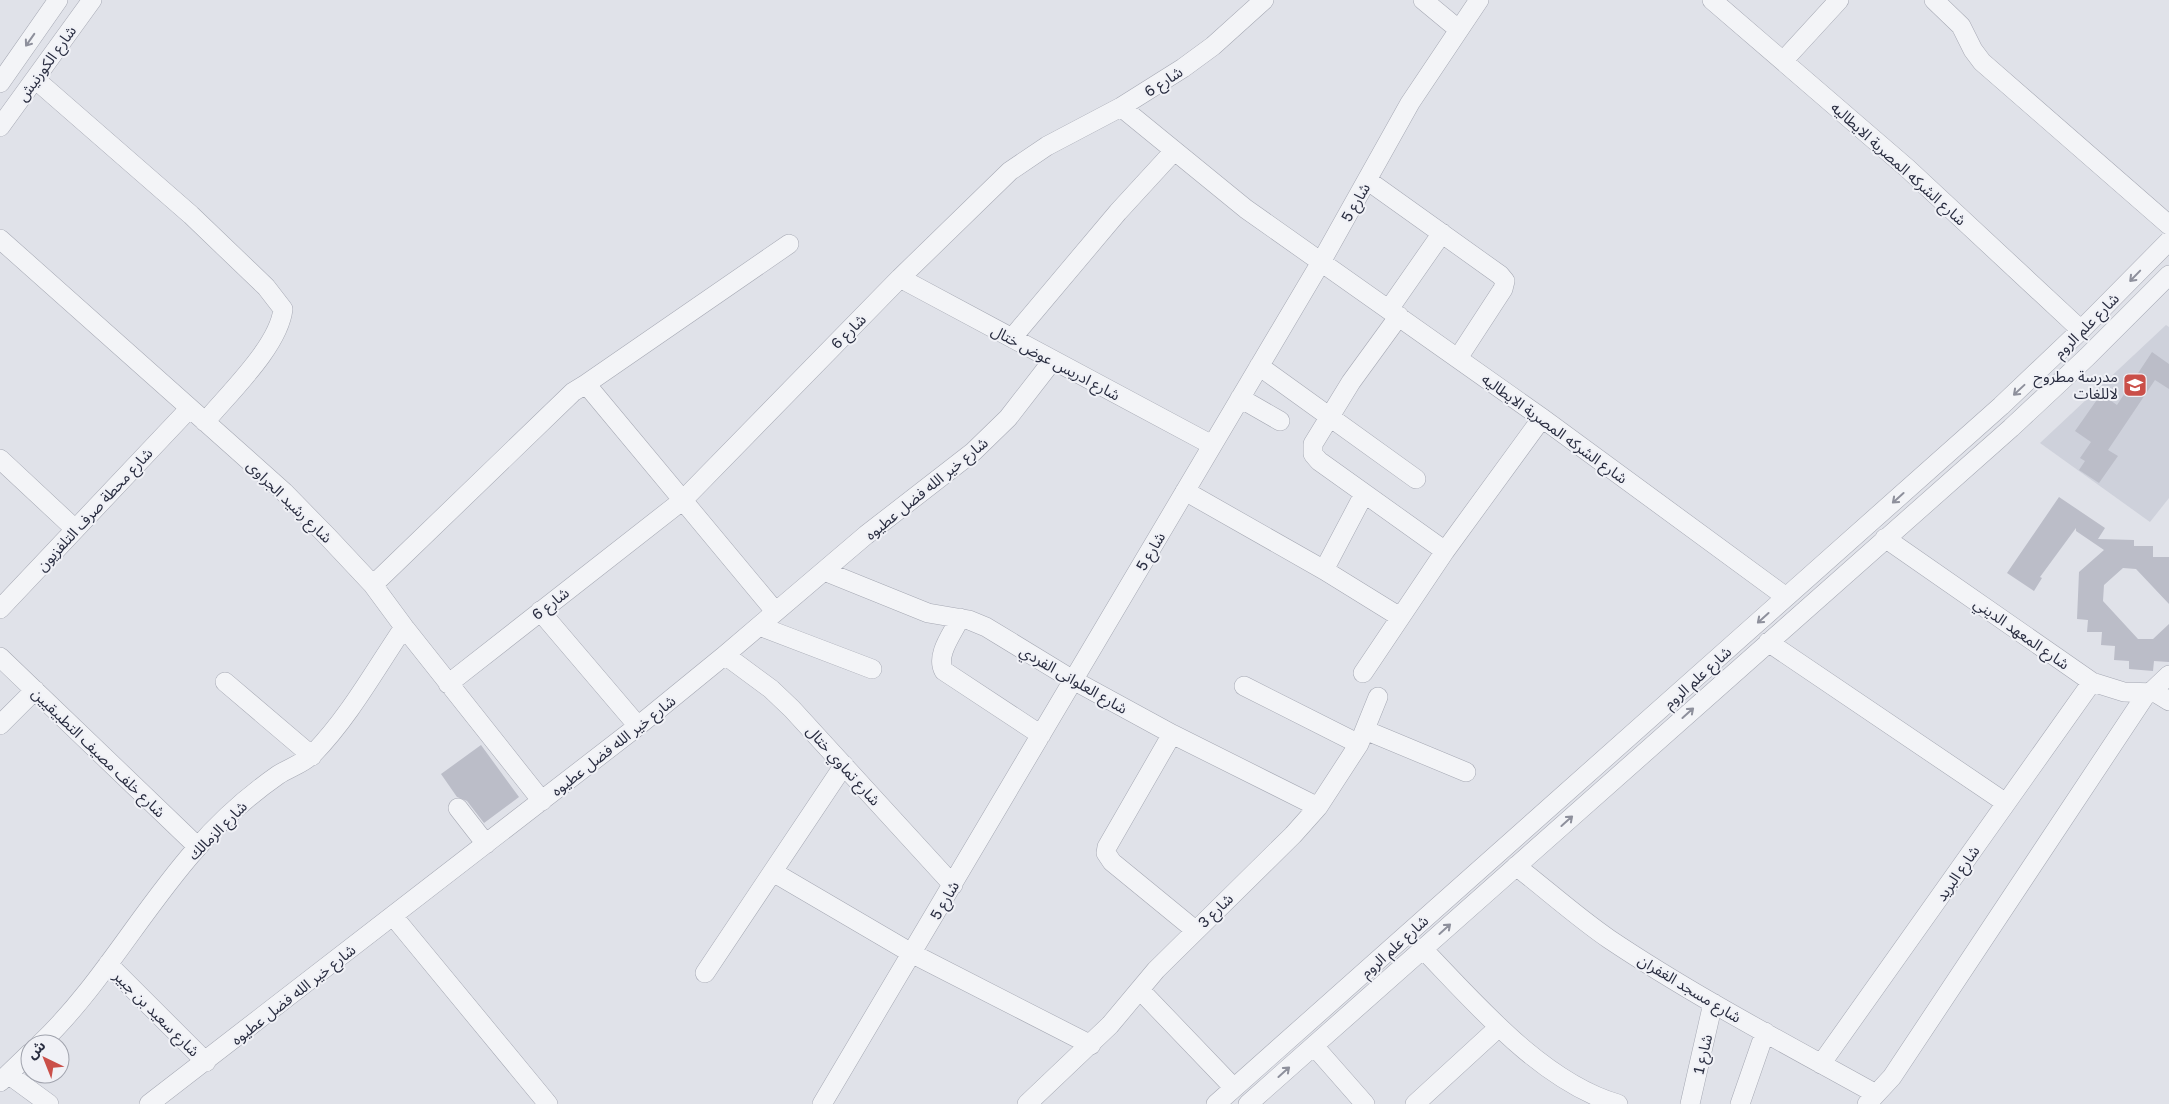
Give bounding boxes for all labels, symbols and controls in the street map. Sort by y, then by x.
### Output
street label: شارع الكورنيش [13,22,83,107]
one-way arrow [25,33,35,47]
street label: شارع 6 [1140,62,1188,103]
street label: شارع الشركه المصرية الايطاليه [1825,98,1970,232]
street label: شارع 5 [1337,179,1377,227]
one-way arrow [2129,270,2141,282]
street label: شارع علم الروم [2050,289,2125,364]
street label: شارع 6 [827,310,872,355]
street label: شارع ادريس عوض ختال [987,320,1124,407]
place label: مدرسة مطروح لاللغات [2034,367,2118,402]
street label: شارع الشركه المصرية الايطاليه [1476,369,1632,490]
school or university icon: مدرسة مطروح لاللغات [2122,372,2148,398]
one-way arrow [2012,384,2025,395]
street label: شارع خير الله فضل عطيوه [861,433,994,546]
street label: شارع محطة صرف التلفزيون [32,443,159,577]
street label: شارع رشيد الجراوى [241,456,336,549]
one-way arrow [1891,492,1904,504]
street label: شارع 5 [1132,528,1172,576]
street label: شارع 6 [528,583,575,626]
street label: شارع المعهد الديني [1969,593,2073,676]
one-way arrow [1757,612,1770,623]
street label: شارع العلوانى الفردي [1015,641,1131,721]
street label: شارع علم الروم [1660,642,1737,715]
street label: شارع خلف مصيف التطبيقيين [26,684,170,824]
street label: شارع خير الله فضل عطيوه [547,691,681,802]
one-way arrow [1682,707,1695,719]
street label: شارع تماوي ختال [800,721,885,812]
street label: شارع الزمالك [184,797,253,866]
one-way arrow [1560,815,1573,827]
street label: شارع البريد [1931,842,1986,906]
street label: شارع 5 [926,877,966,925]
street label: شارع 3 [1194,889,1239,934]
street label: شارع علم الروم [1357,911,1434,984]
one-way arrow [1439,923,1452,935]
street label: شارع خير الله فضل عطيوه [227,940,361,1051]
street label: شارع مسجد الغفران [1633,950,1745,1029]
street label: شارع سعيد بن جبير [107,966,204,1063]
street label: شارع 1 [1689,1032,1719,1077]
north arrow [20,1034,70,1084]
text: ش [23,1036,49,1062]
one-way arrow [1278,1066,1291,1077]

